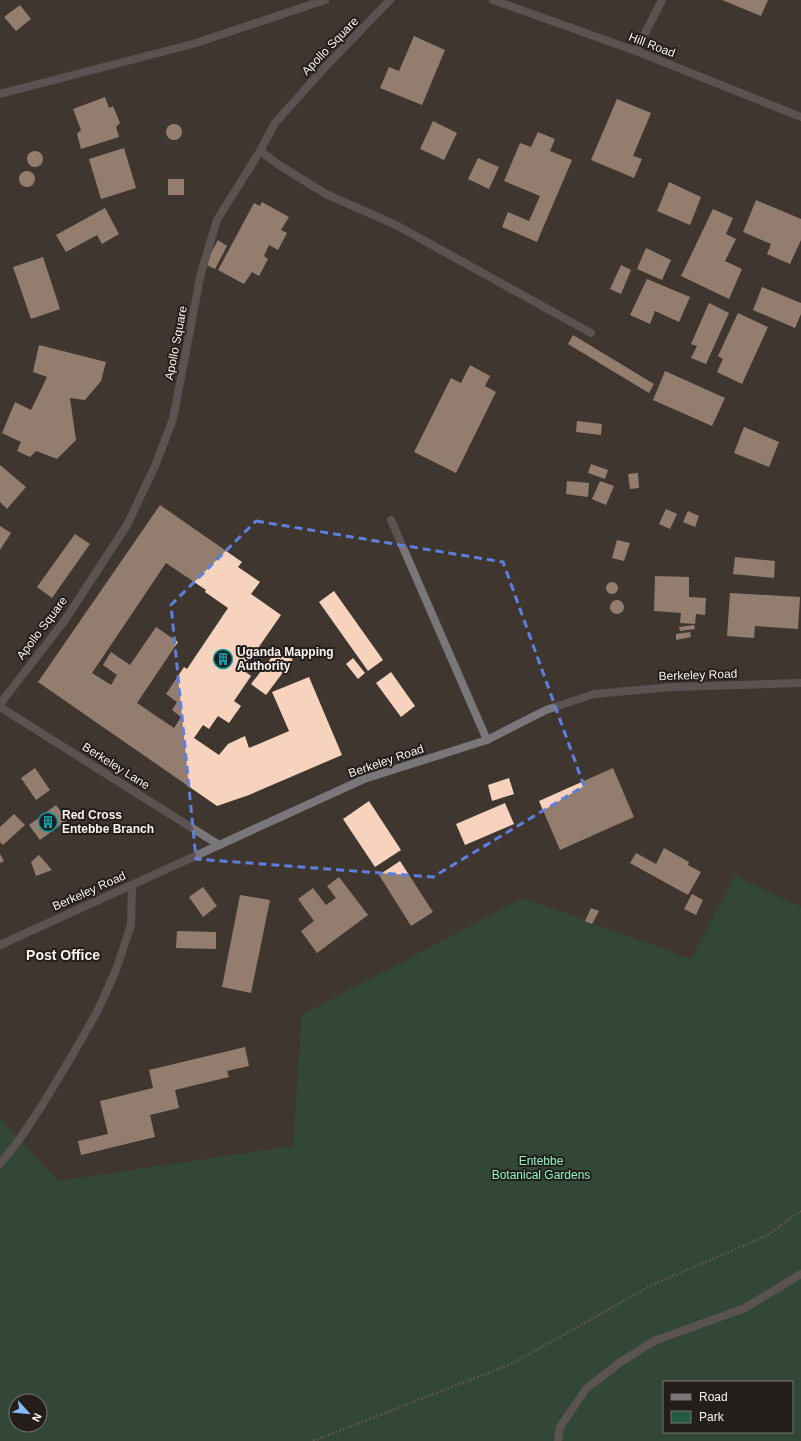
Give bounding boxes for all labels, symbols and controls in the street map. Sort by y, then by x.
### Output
street label: Apollo Square [299,14,361,78]
street label: Hill Road [627,30,677,60]
street label: Apollo Square [162,304,190,381]
street label: Apollo Square [14,593,70,662]
place label: Uganda Mapping Authority [237,645,334,673]
building icon: Uganda Mapping Authority [212,648,234,670]
street label: Berkeley Road [658,667,738,683]
street label: Berkeley Lane [80,740,153,792]
street label: Berkeley Road [347,742,425,780]
place label: Red Cross Entebbe Branch [62,808,154,836]
building icon: Red Cross Entebbe Branch [37,811,59,833]
street label: Berkeley Road [50,869,128,913]
district label: Post Office [26,947,100,963]
park label: Entebbe Botanical Gardens [492,1154,590,1182]
legend [663,1381,793,1433]
text: Road [699,1390,728,1404]
north arrow [8,1393,48,1433]
text: Park [699,1410,725,1424]
text: N [30,1411,44,1424]

